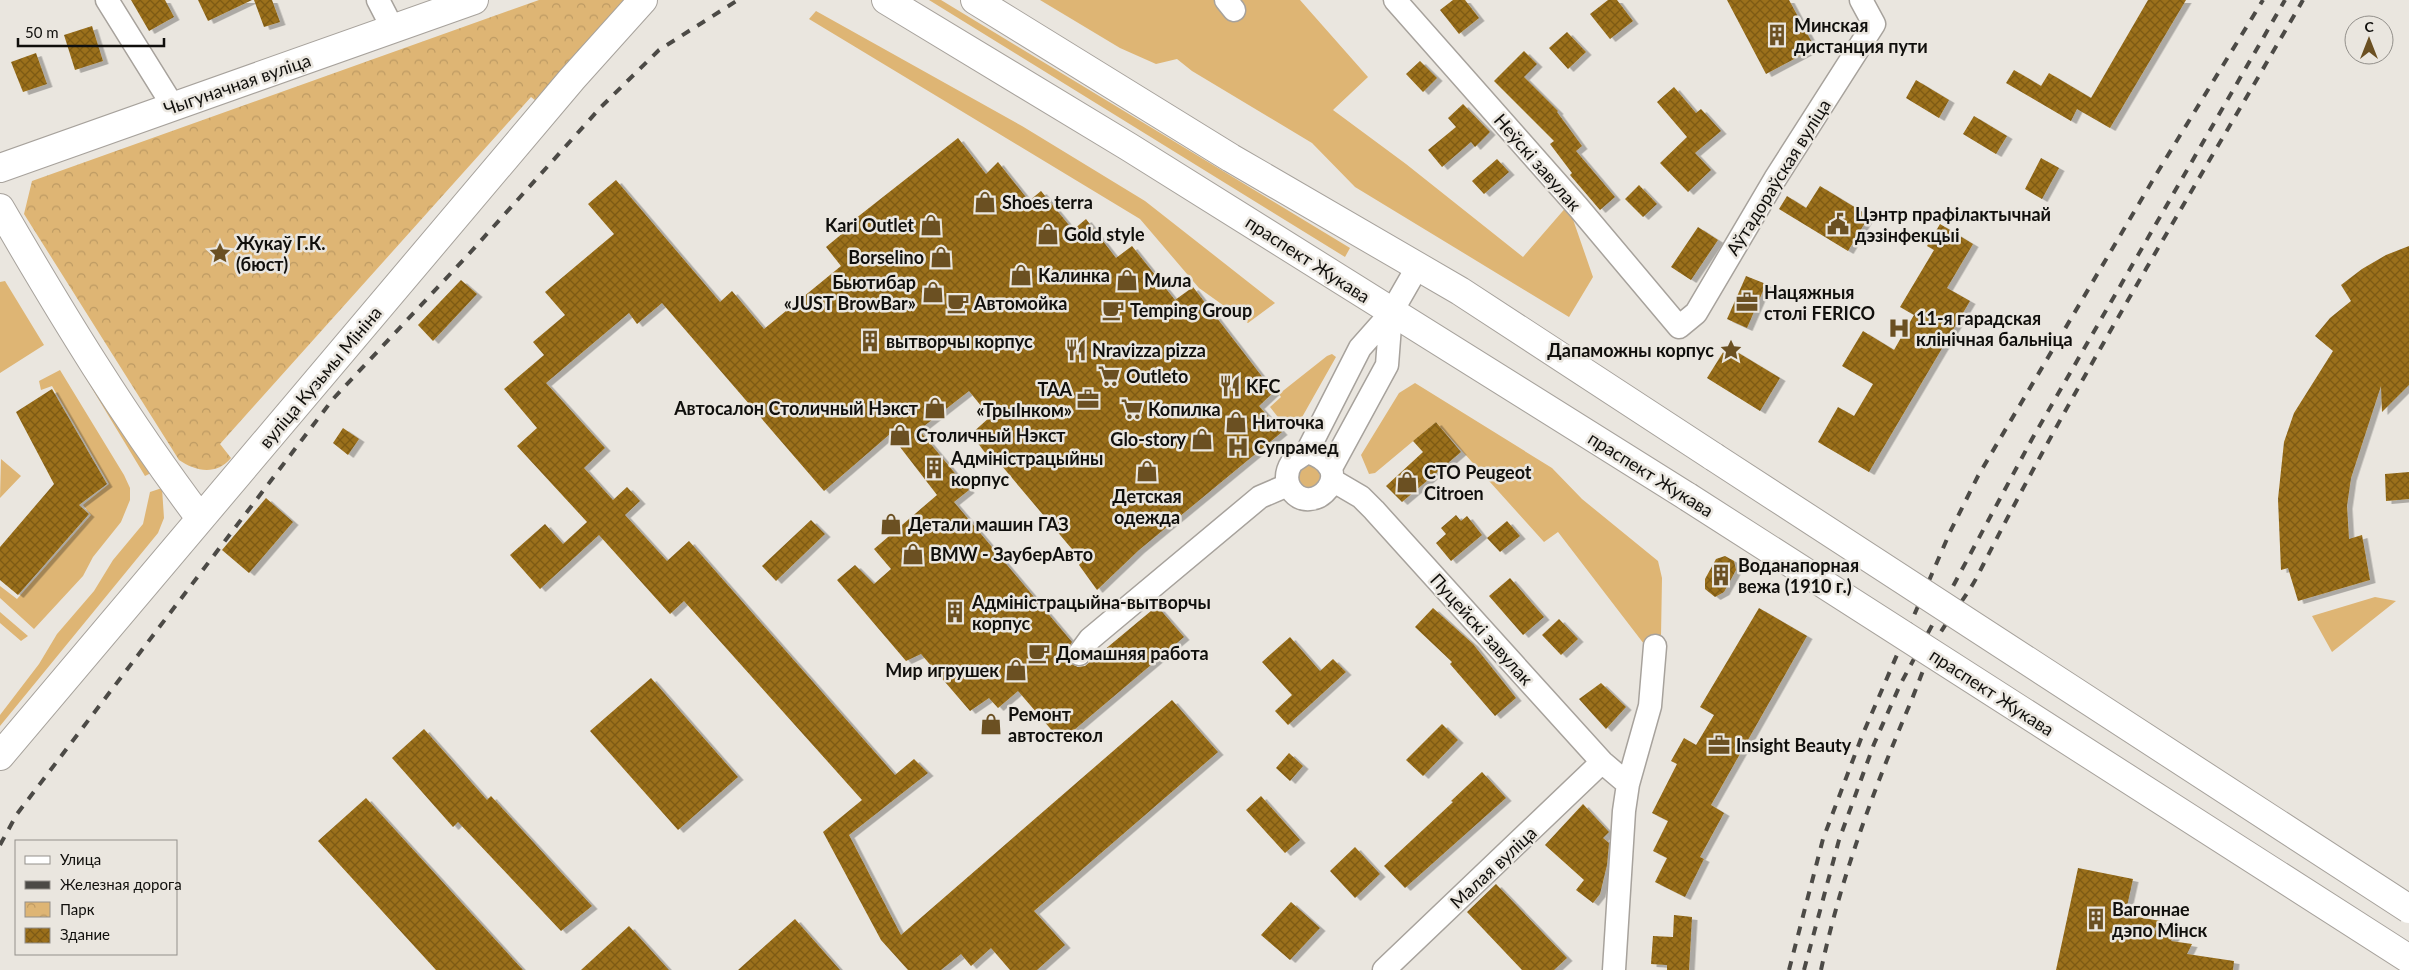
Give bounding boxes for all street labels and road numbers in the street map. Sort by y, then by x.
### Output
street label: Чыгуначная вуліца [161,48,313,120]
street label: Аўтадораўская вуліца [1721,95,1835,259]
street label: Неўскі завулак [1490,109,1587,216]
street label: праспект Жукава [1242,211,1374,307]
street label: вуліца Кузьмы Мініна [254,302,386,452]
street label: праспект Жукава [1584,427,1718,521]
street label: Пуцейскі завулак [1426,569,1538,690]
street label: праспект Жукава [1926,644,2058,740]
street label: Малая вуліца [1445,821,1541,913]

